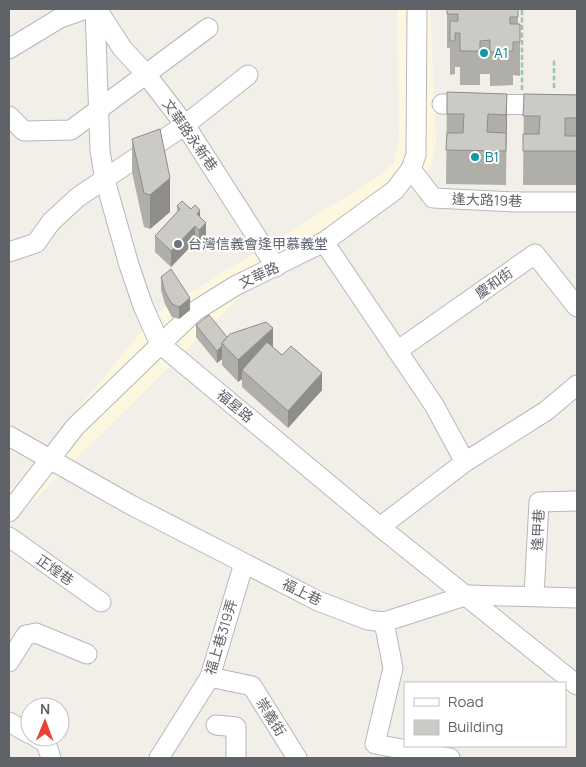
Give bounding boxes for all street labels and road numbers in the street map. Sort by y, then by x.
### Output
street label: 文華路永新巷 [159,95,222,175]
street label: 逢大路19巷 [452,189,522,210]
street label: 文華路 [236,257,282,292]
street label: 慶和街 [471,263,516,302]
street label: 福星路 [213,385,258,426]
street label: 逢甲巷 [527,509,548,551]
street label: 正煌巷 [33,550,78,589]
street label: 福上巷 [279,574,325,609]
street label: 福上巷319弄 [200,597,241,677]
street label: 崇義街 [252,694,291,740]

